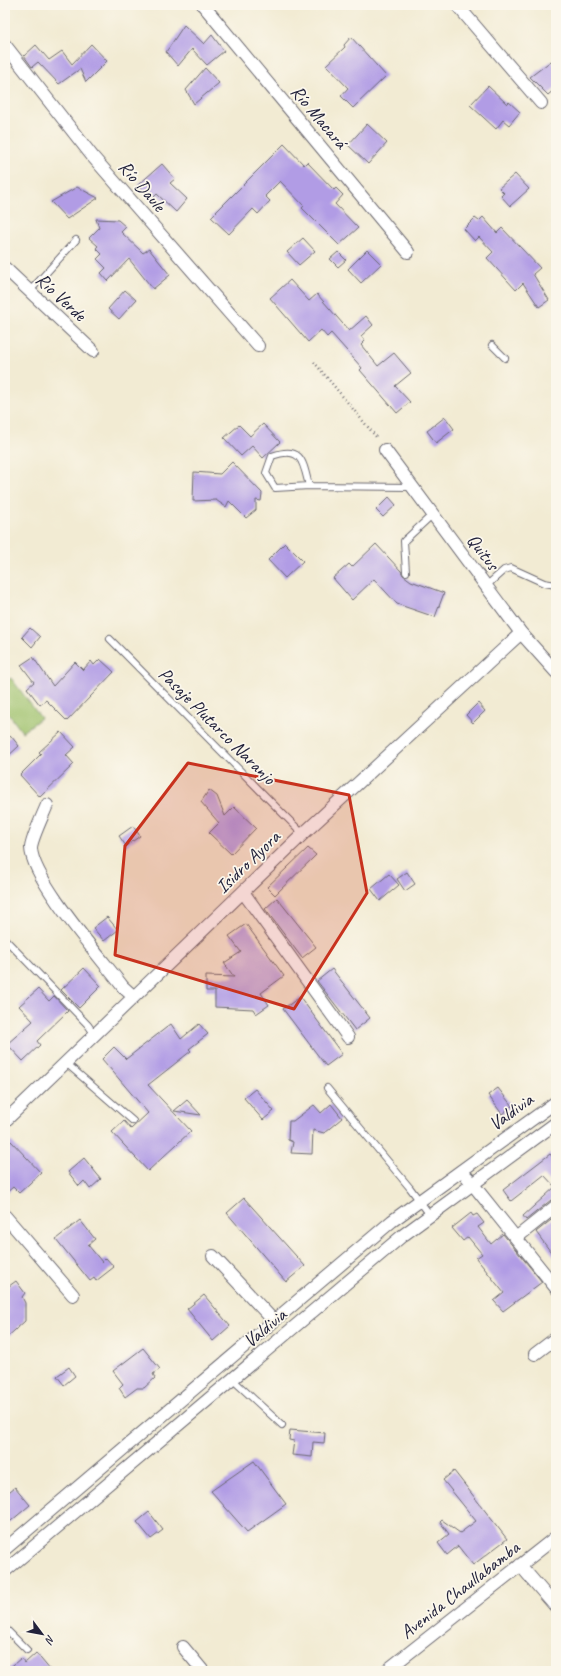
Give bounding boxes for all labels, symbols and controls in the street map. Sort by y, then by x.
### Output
street label: Río Macará [285,80,354,155]
street label: Río Daule [113,155,172,218]
street label: Río Verde [31,268,93,328]
street label: Quitus [461,529,506,576]
street label: Pasaje Plutarco Naranjo [153,662,282,791]
street label: Isidro Ayora [211,824,287,899]
street label: Valdivia [484,1087,539,1136]
street label: Valdivia [239,1302,293,1353]
street label: Avenida Chaullabamba [395,1535,526,1644]
north arrow [22,1614,62,1654]
text: N [42,1633,58,1648]

